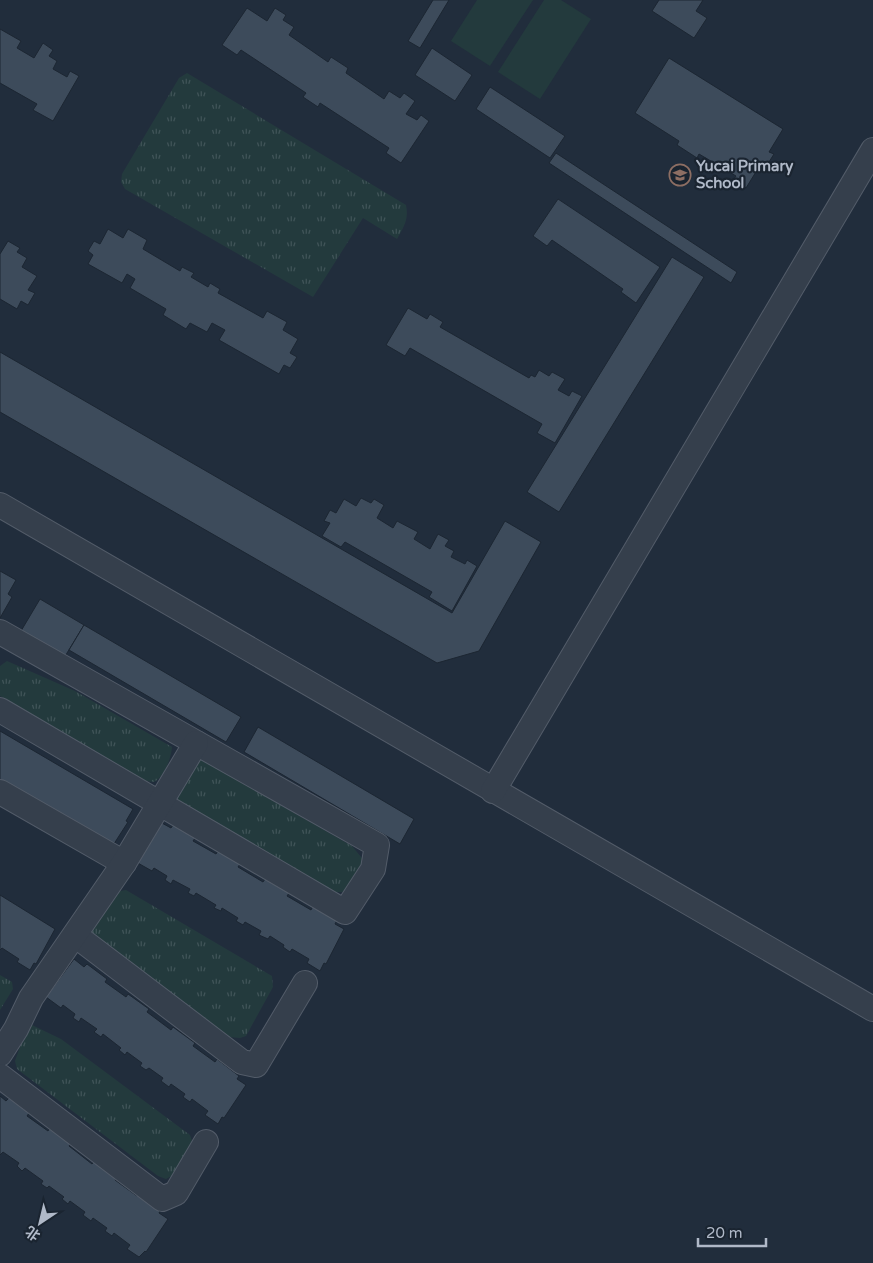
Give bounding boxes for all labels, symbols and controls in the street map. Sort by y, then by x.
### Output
place label: Yucai Primary School [696,157,793,192]
school or university icon: Yucai Primary School [668,163,692,187]
north arrow [15,1198,65,1248]
scale bar [698,1216,766,1248]
text: 北 [22,1222,43,1244]
text: 20 m [706,1224,743,1242]

